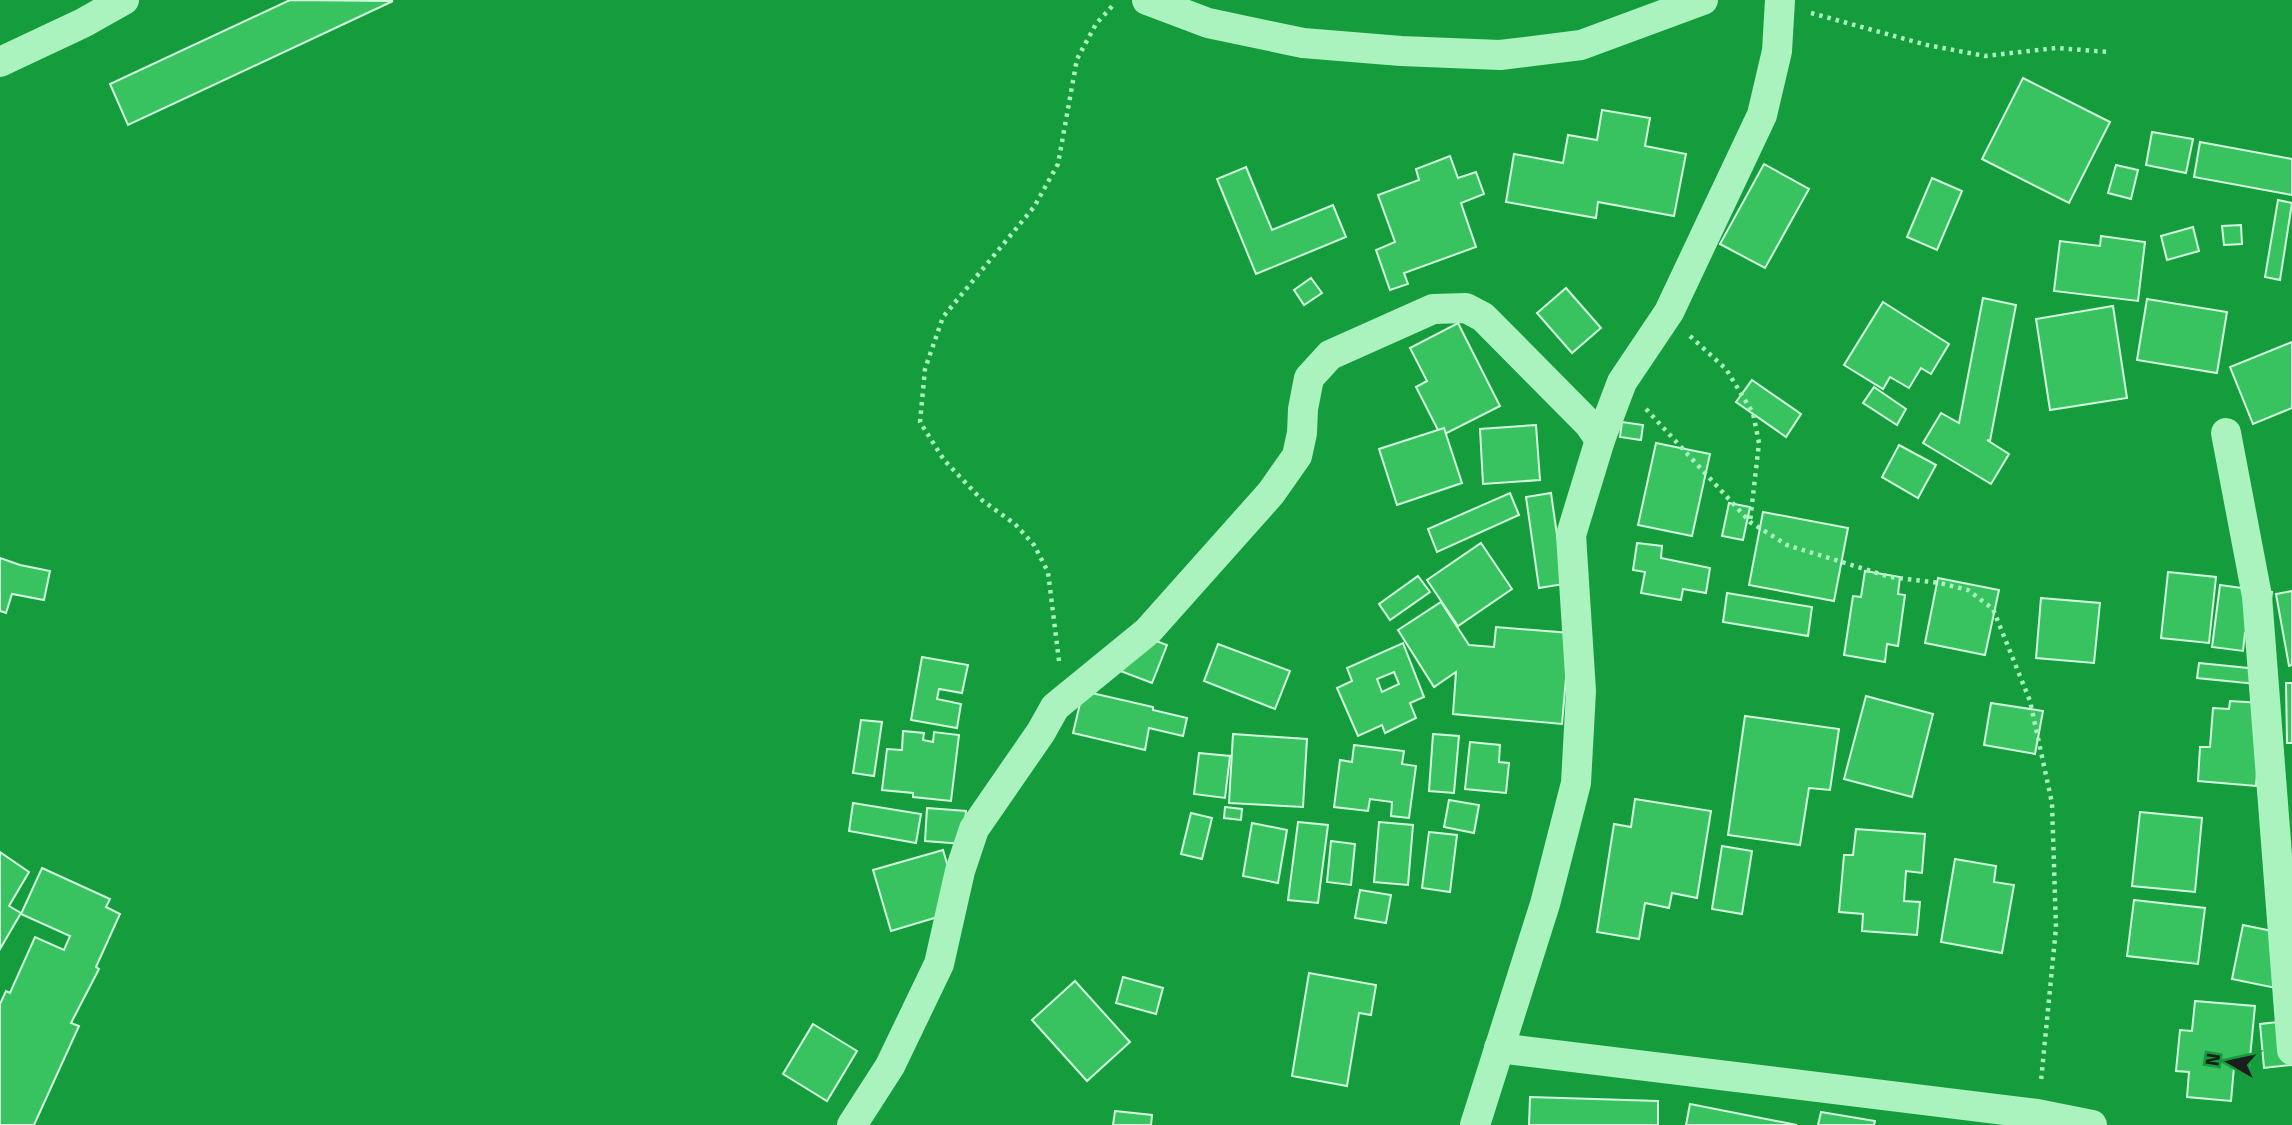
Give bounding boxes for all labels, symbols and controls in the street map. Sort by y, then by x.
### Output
north arrow [2194,1027,2264,1097]
text: N [2200,1051,2225,1067]

